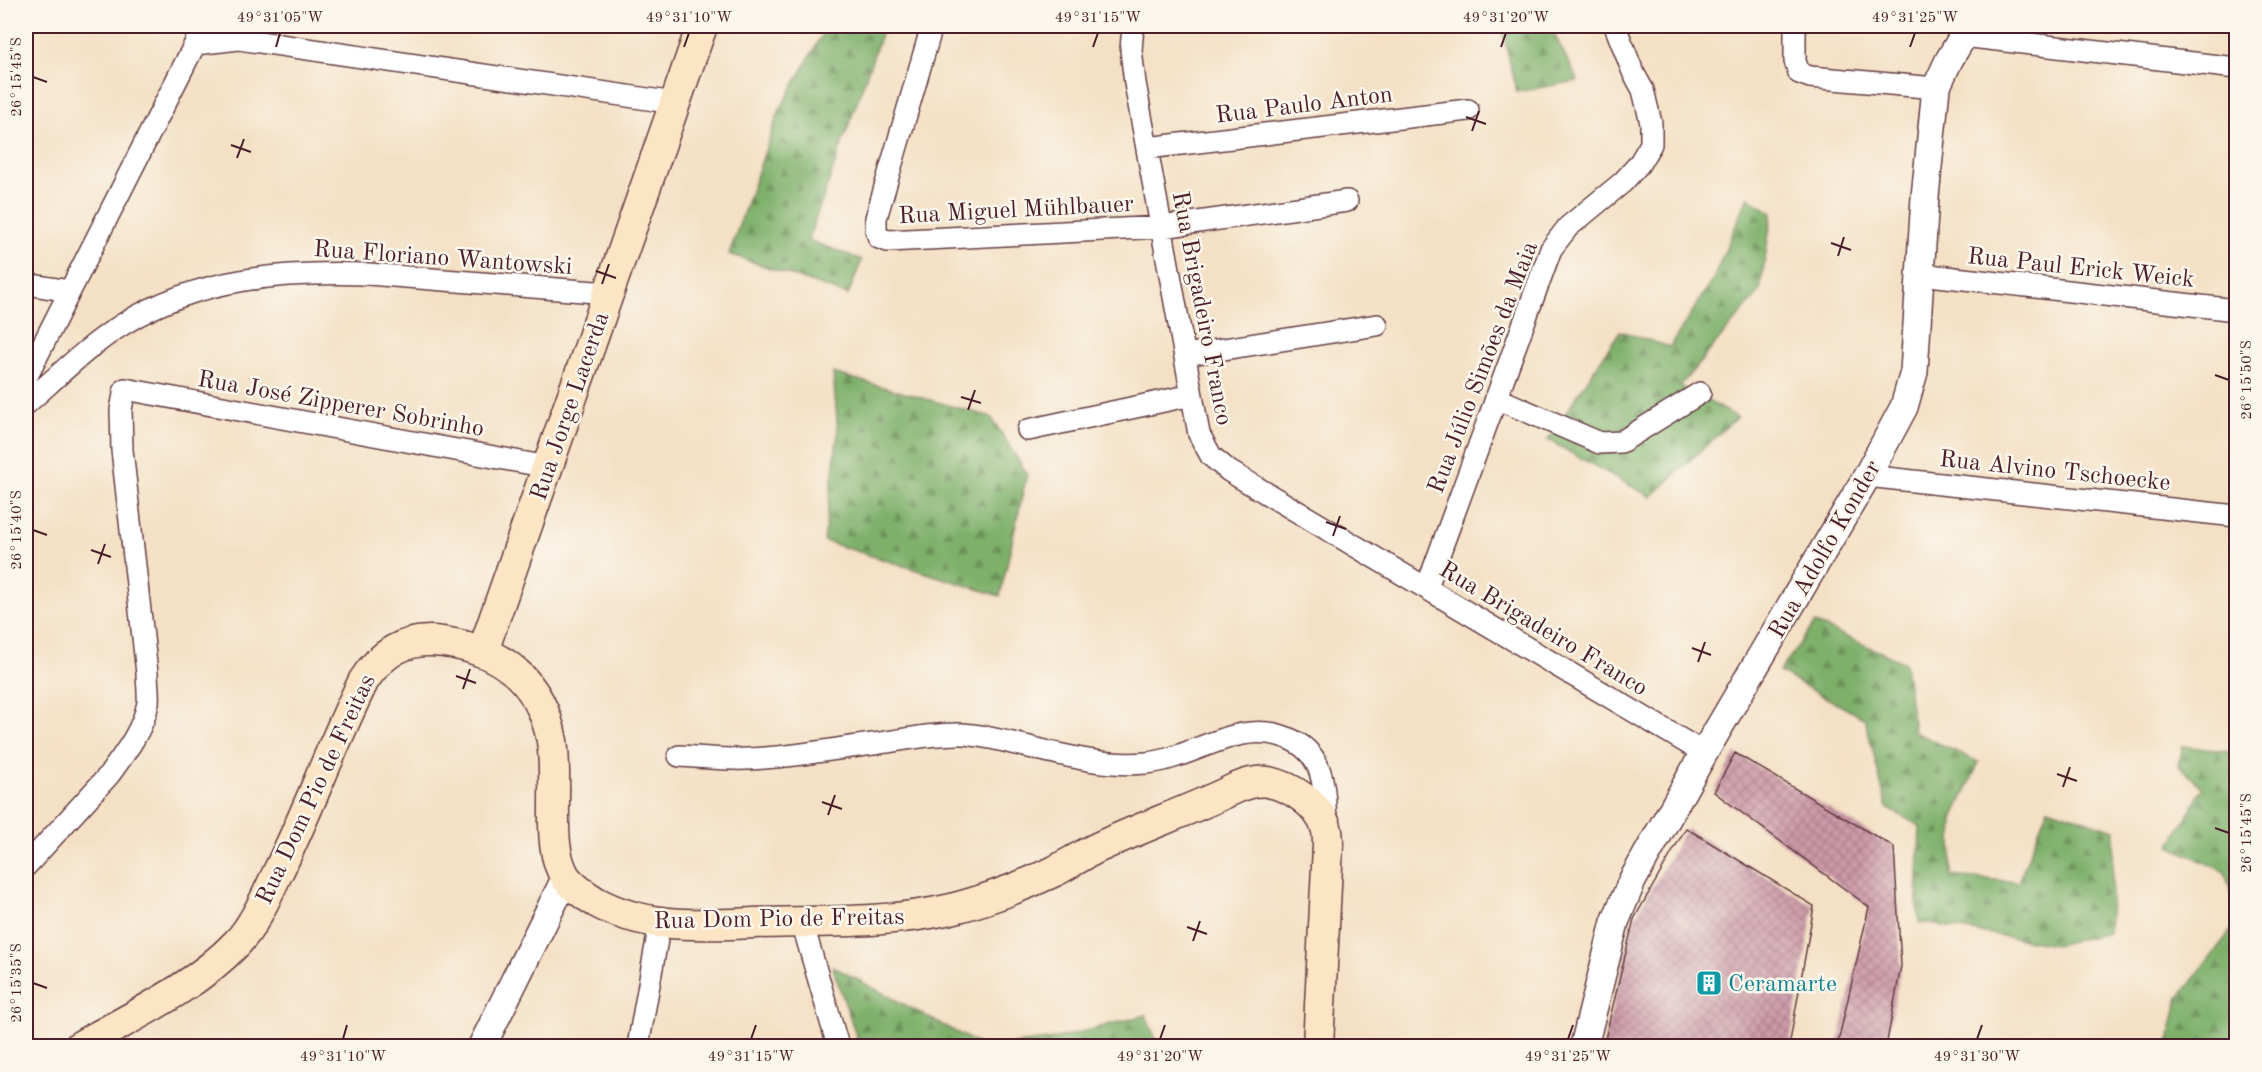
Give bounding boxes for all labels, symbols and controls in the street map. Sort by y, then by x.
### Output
text: 49°31'05"W [237,11,323,26]
text: 49°31'10"W [646,11,732,26]
text: 49°31'15"W [1055,11,1141,26]
text: 49°31'20"W [1463,11,1549,26]
text: 49°31'25"W [1872,11,1958,26]
text: 26°15'45"S [10,37,25,117]
street label: Rua Paulo Anton [1214,83,1394,129]
street label: Rua Brigadeiro Franco [1167,189,1236,428]
street label: Rua Miguel Mühlbauer [898,193,1134,229]
street label: Rua Floriano Wantowski [313,238,573,280]
street label: Rua Júlio Simões da Maia [1425,238,1543,497]
street label: Rua Paul Erick Weick [1966,245,2195,293]
street label: Rua Jorge Lacerda [527,309,614,504]
text: 26°15'50"S [2240,340,2255,420]
street label: Rua José Zipperer Sobrinho [196,368,486,442]
street label: Rua Alvino Tschoecke [1938,448,2172,496]
street label: Rua Adolfo Konder [1765,457,1886,643]
text: 26°15'40"S [10,490,25,570]
street label: Rua Brigadeiro Franco [1435,558,1651,701]
street label: Rua Dom Pio de Freitas [253,671,381,909]
text: 26°15'45"S [2240,793,2255,873]
street label: Rua Dom Pio de Freitas [653,906,905,934]
text: 26°15'35"S [10,943,25,1023]
building icon: Ceramarte [1694,968,1724,998]
place label: Ceramarte [1728,973,1837,997]
text: 49°31'10"W [300,1050,386,1065]
text: 49°31'15"W [708,1050,794,1065]
text: 49°31'20"W [1117,1050,1203,1065]
text: 49°31'25"W [1525,1050,1611,1065]
text: 49°31'30"W [1934,1050,2020,1065]

